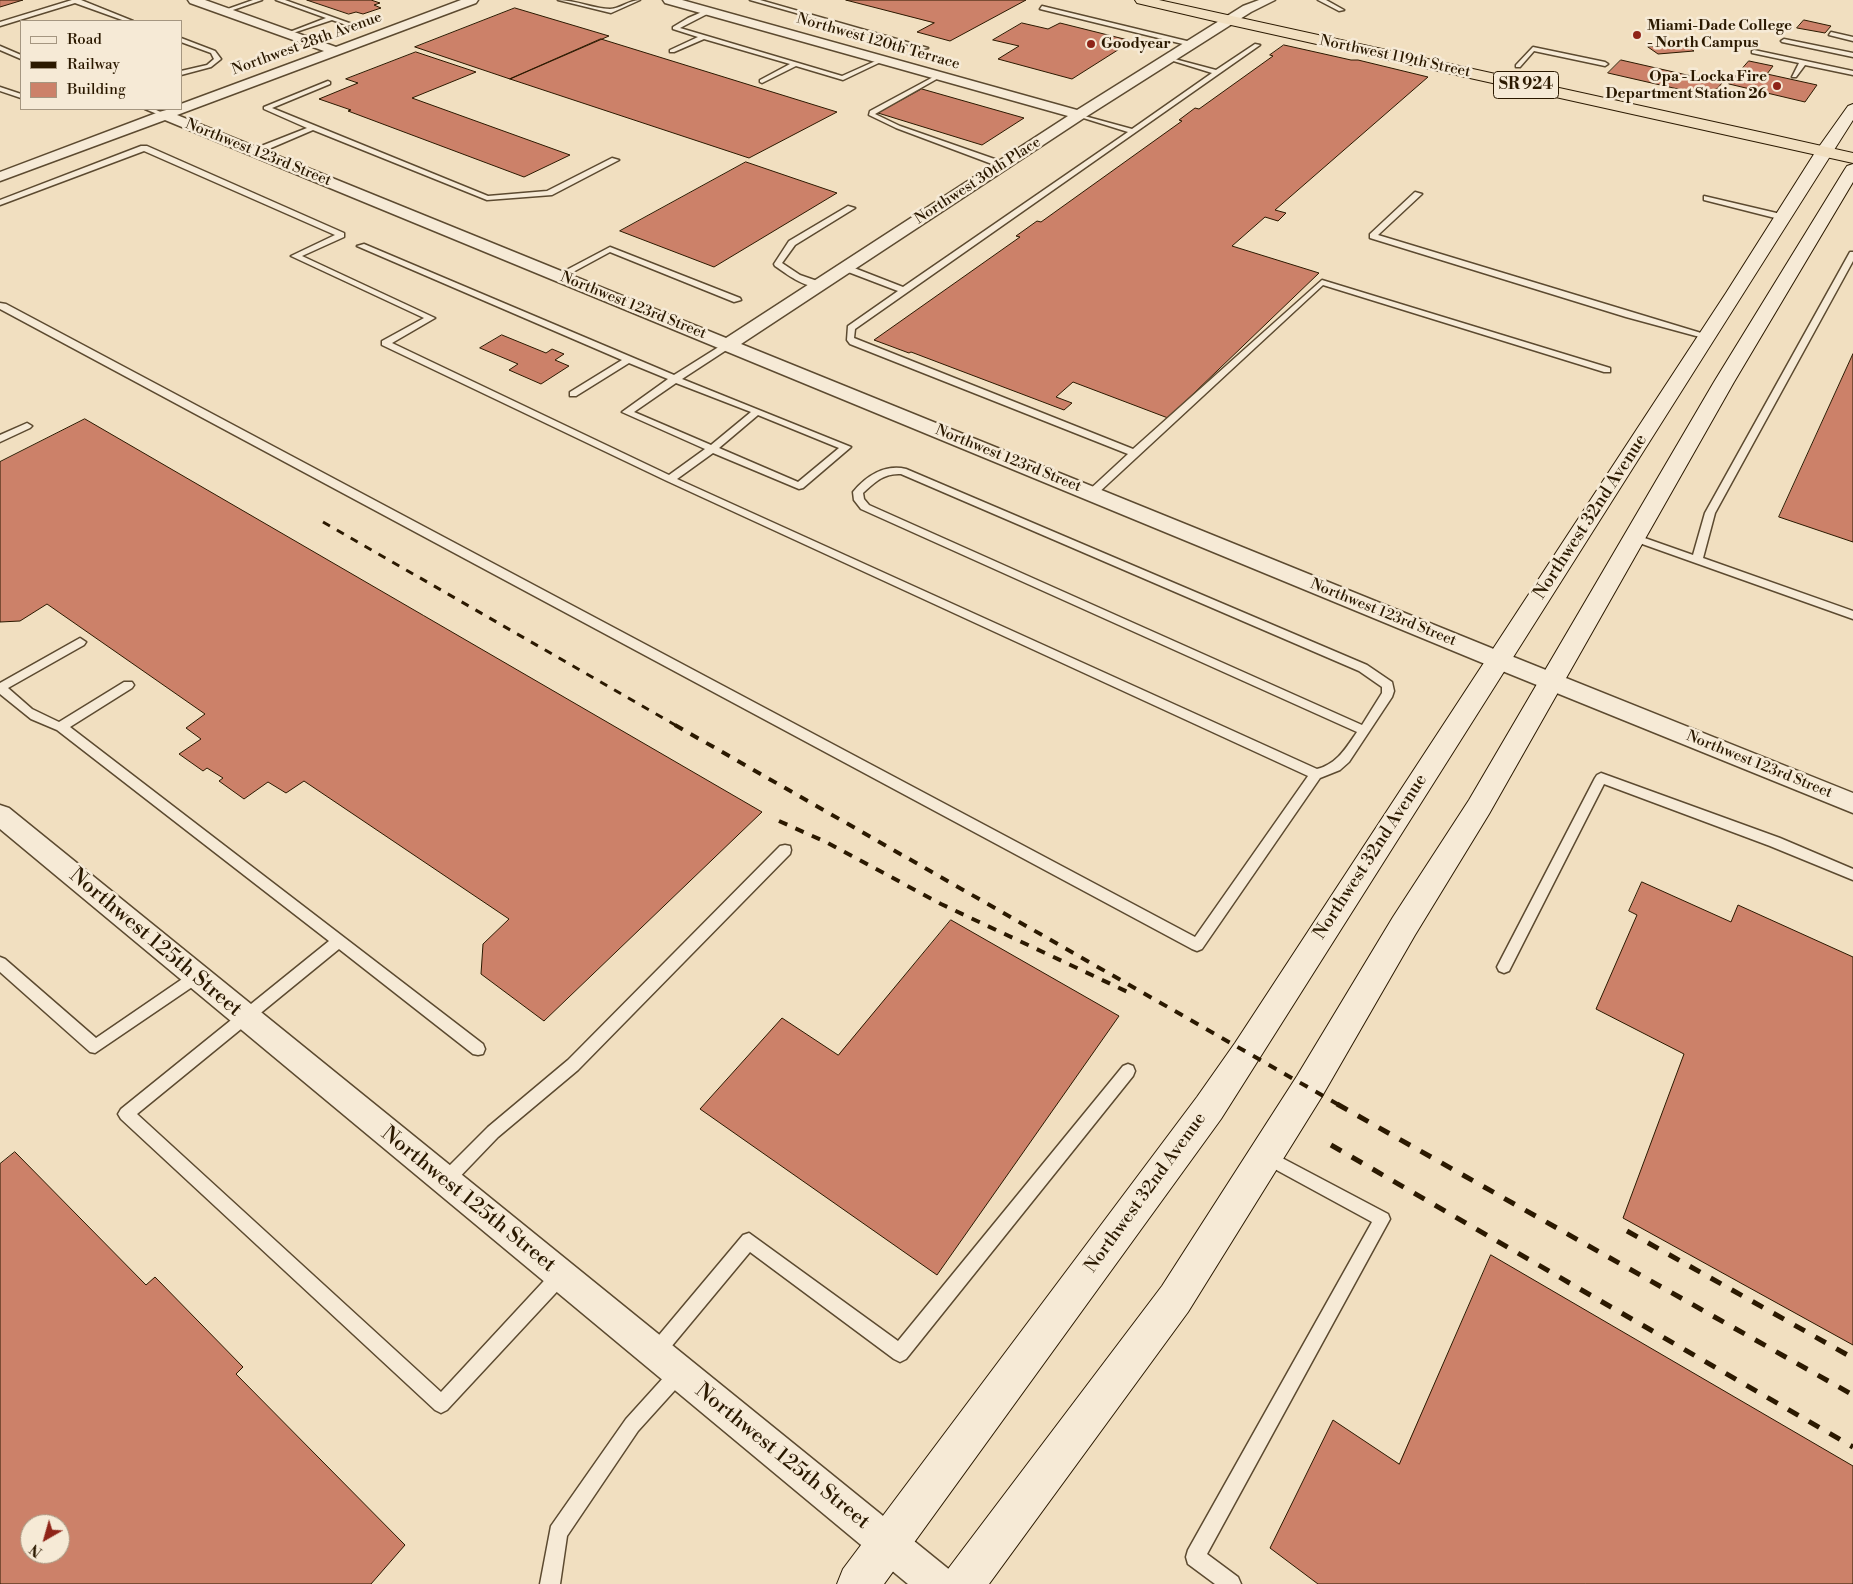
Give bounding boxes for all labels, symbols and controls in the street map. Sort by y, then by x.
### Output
street label: Northwest 28th Avenue [230,8,384,80]
street label: Northwest 120th Terrace [794,10,962,74]
place label: Miami-Dade College - North Campus [1647,17,1792,52]
legend [20,20,182,110]
marker: Miami-Dade College - North Campus [1631,29,1643,41]
text: Road [67,30,102,49]
street label: Northwest 119th Street [1318,32,1472,82]
place label: Goodyear [1101,35,1171,53]
marker: Goodyear [1085,38,1097,50]
text: Railway [67,55,120,74]
place label: Opa - Locka Fire Department Station 26 [1606,68,1767,103]
road number: SR 924 [1494,72,1558,98]
text: Building [67,80,126,99]
marker: Opa - Locka Fire Department Station 26 [1771,80,1783,92]
street label: Northwest 123rd Street [182,115,334,191]
street label: Northwest 30th Place [912,133,1044,229]
street label: Northwest 123rd Street [557,268,709,344]
street label: Northwest 123rd Street [932,421,1084,497]
street label: Northwest 32nd Avenue [1530,430,1652,604]
street label: Northwest 123rd Street [1307,575,1459,651]
street label: Northwest 123rd Street [1683,727,1835,803]
street label: Northwest 32nd Avenue [1310,770,1432,944]
street label: Northwest 125th Street [64,863,246,1023]
street label: Northwest 32nd Avenue [1081,1109,1211,1277]
street label: Northwest 125th Street [376,1122,560,1278]
street label: Northwest 125th Street [690,1379,874,1535]
north arrow [20,1514,70,1564]
text: N [26,1540,46,1561]

